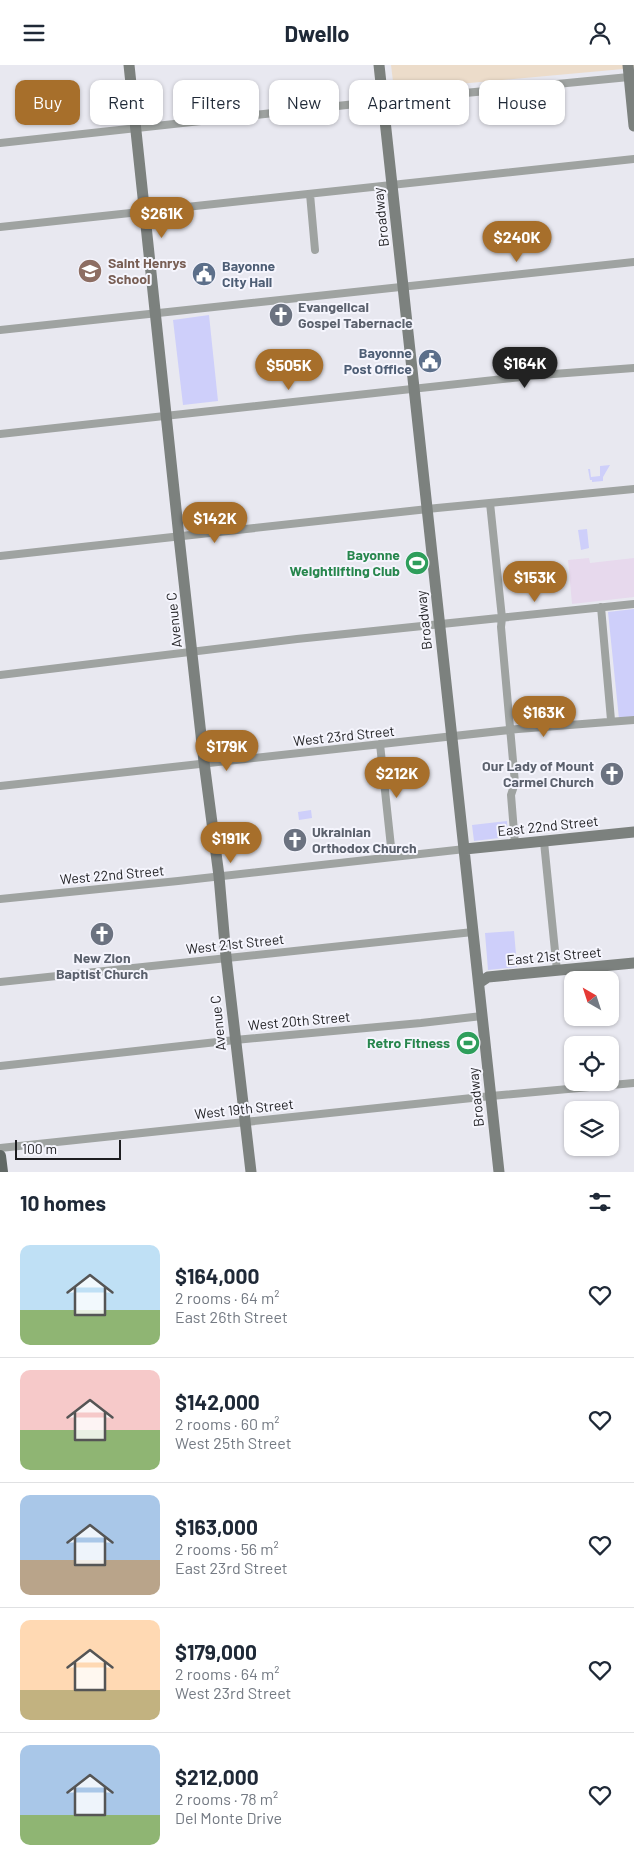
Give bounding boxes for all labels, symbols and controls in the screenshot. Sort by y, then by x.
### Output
icon: menu [20,19,48,47]
icon: person [586,19,614,47]
text: Dwello [284,20,350,46]
chip: Buy [15,80,80,125]
chip: Rent [90,80,163,125]
chip: Filters [173,80,259,125]
chip: New [269,80,339,125]
chip: Apartment [349,80,469,125]
chip: House [479,80,565,125]
street label: Broadway [369,186,392,248]
pin: $261K [127,197,197,239]
text: $261K [141,203,183,222]
pin: $240K [482,221,552,263]
text: $240K [494,227,540,246]
place label: Saint Henrys School [108,254,186,287]
place label: Bayonne City Hall [222,257,275,290]
school or university icon: Saint Henrys School [77,258,103,284]
public building icon: Bayonne City Hall [191,261,217,287]
place label: Evangelical Gospel Tabernacle [298,298,413,331]
church icon: Evangelical Gospel Tabernacle [268,302,294,328]
place label: Bayonne Post Office [344,344,412,377]
pin: $164K [490,347,560,389]
public building icon: Bayonne Post Office [417,348,443,374]
pin: $505K [254,349,324,391]
text: $164K [503,353,547,372]
text: $505K [266,355,312,374]
pin: $142K [180,501,250,544]
text: $142K [193,508,237,527]
place label: Bayonne Weightlifting Club [290,546,400,579]
sports icon: Bayonne Weightlifting Club [404,550,430,576]
pin: $153K [500,561,570,603]
text: $153K [514,567,556,586]
street label: Broadway [412,589,435,651]
street label: Avenue C [162,591,185,649]
pin: $163K [509,695,579,738]
text: $163K [523,702,565,721]
street label: West 23rd Street [292,722,396,749]
pin: $179K [192,729,262,772]
text: $179K [206,736,248,755]
pin: $212K [362,757,432,799]
place label: Our Lady of Mount Carmel Church [482,757,594,790]
church icon: Our Lady of Mount Carmel Church [599,761,625,787]
text: $212K [376,763,418,782]
street label: East 22nd Street [497,812,599,839]
pin: $191K [196,821,266,864]
place label: Ukrainian Orthodox Church [312,823,417,856]
church icon: Ukrainian Orthodox Church [282,827,308,853]
text: $191K [212,828,250,847]
street label: West 22nd Street [59,861,165,888]
church icon: New Zion Baptist Church [89,921,115,947]
street label: West 21st Street [185,930,285,957]
street label: East 21st Street [506,943,602,968]
place label: New Zion Baptist Church [56,949,148,982]
north arrow [564,971,619,1026]
map controls [564,971,619,1156]
street label: Avenue C [206,994,229,1052]
street label: West 20th Street [247,1008,351,1033]
sports icon: Retro Fitness [455,1030,481,1056]
place label: Retro Fitness [367,1034,450,1051]
button: locate [564,1036,619,1091]
street label: Broadway [464,1066,487,1128]
street label: West 19th Street [194,1095,294,1122]
button: layers [564,1101,619,1156]
scale bar [15,1137,121,1160]
text: 100 m [22,1140,57,1157]
icon: filters [586,1188,614,1216]
text: 10 homes [20,1190,106,1215]
text: $164,000 [175,1263,259,1288]
icon: home [60,1265,120,1325]
icon: heart [586,1281,614,1309]
text: 2 rooms · 64 m² [175,1288,279,1307]
text: East 26th Street [175,1307,288,1326]
text: $142,000 [175,1389,260,1414]
icon: home [60,1390,120,1450]
icon: heart [586,1406,614,1434]
text: 2 rooms · 60 m² [175,1414,280,1433]
text: West 25th Street [175,1433,291,1452]
text: $163,000 [175,1514,258,1539]
icon: home [60,1515,120,1575]
icon: heart [586,1531,614,1559]
text: 2 rooms · 56 m² [175,1539,279,1558]
text: East 23rd Street [175,1558,288,1577]
text: $179,000 [175,1639,257,1664]
icon: home [60,1640,120,1700]
icon: heart [586,1656,614,1684]
text: 2 rooms · 64 m² [175,1664,279,1683]
text: West 23rd Street [175,1683,291,1702]
text: $212,000 [175,1764,259,1789]
icon: home [60,1765,120,1825]
icon: heart [586,1781,614,1809]
text: 2 rooms · 78 m² [175,1789,278,1808]
text: Del Monte Drive [175,1808,282,1827]

